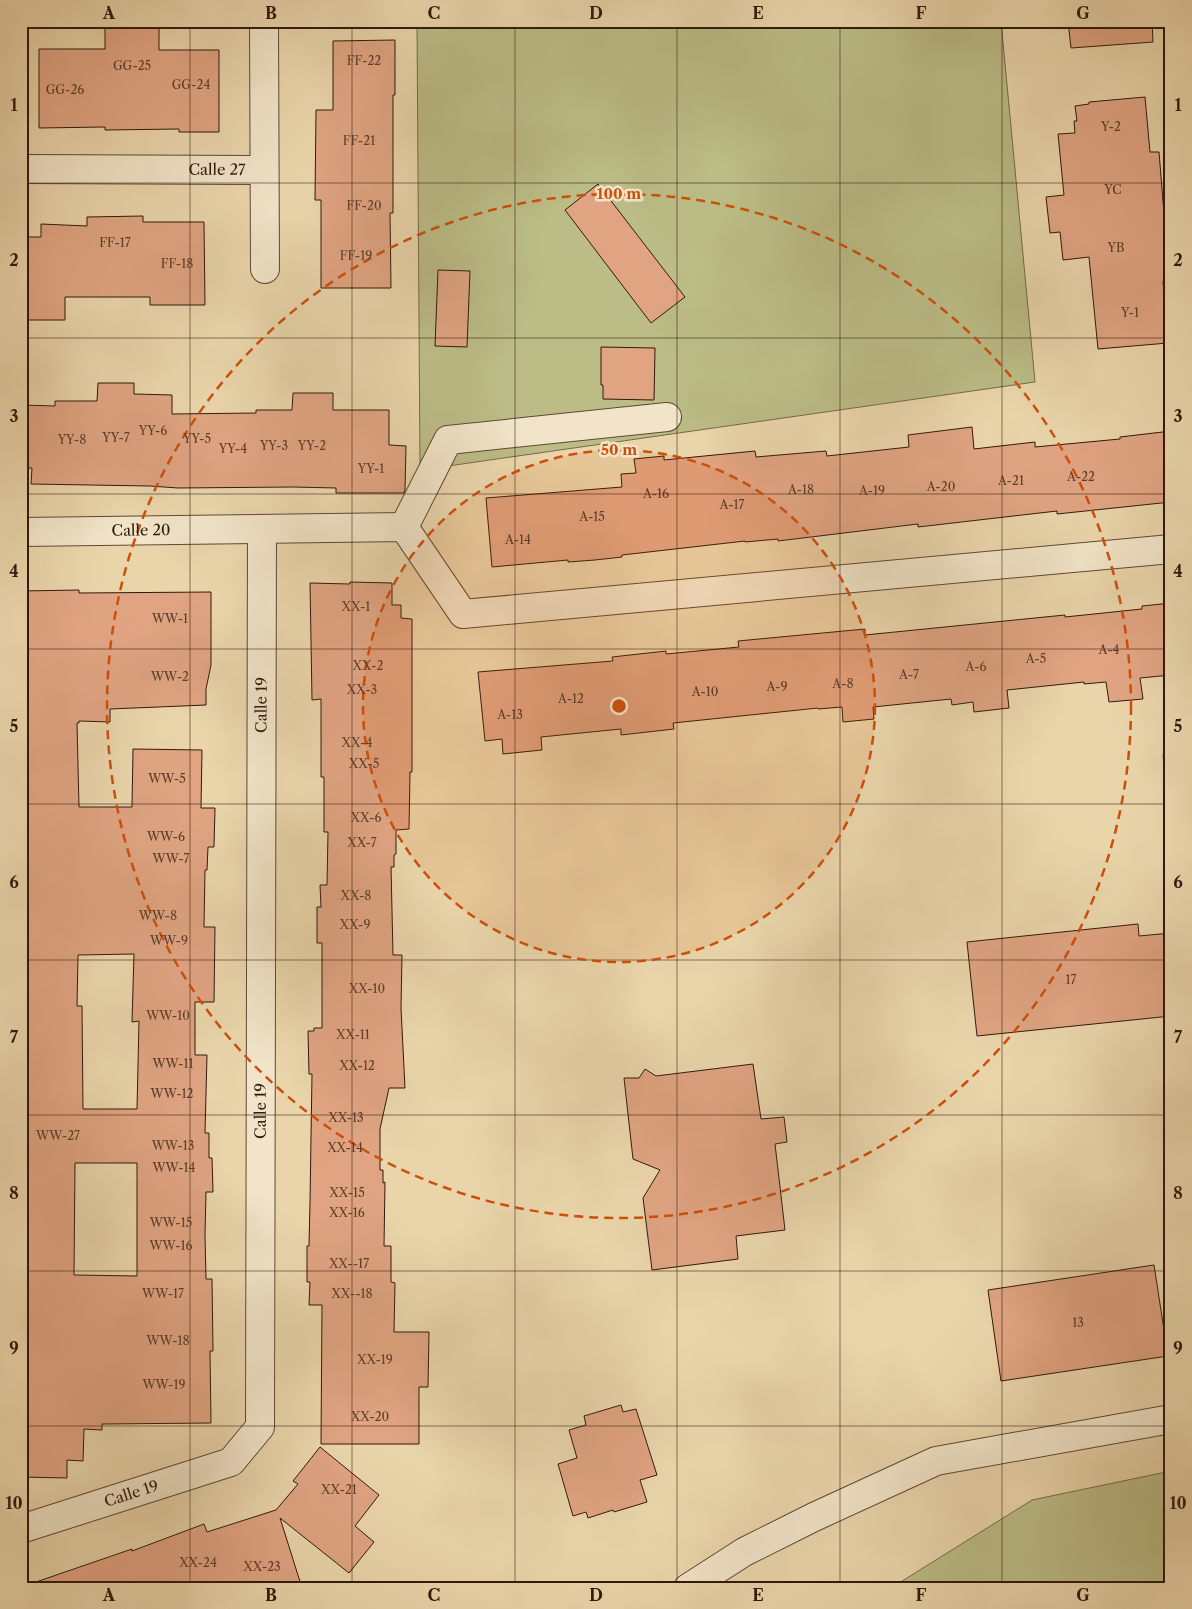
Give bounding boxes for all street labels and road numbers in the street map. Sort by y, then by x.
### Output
street label: Calle 27 [189,160,246,179]
street label: Calle 20 [111,520,171,540]
street label: Calle 19 [252,677,271,733]
street label: Calle 19 [251,1083,270,1139]
street label: Calle 19 [102,1476,161,1511]

